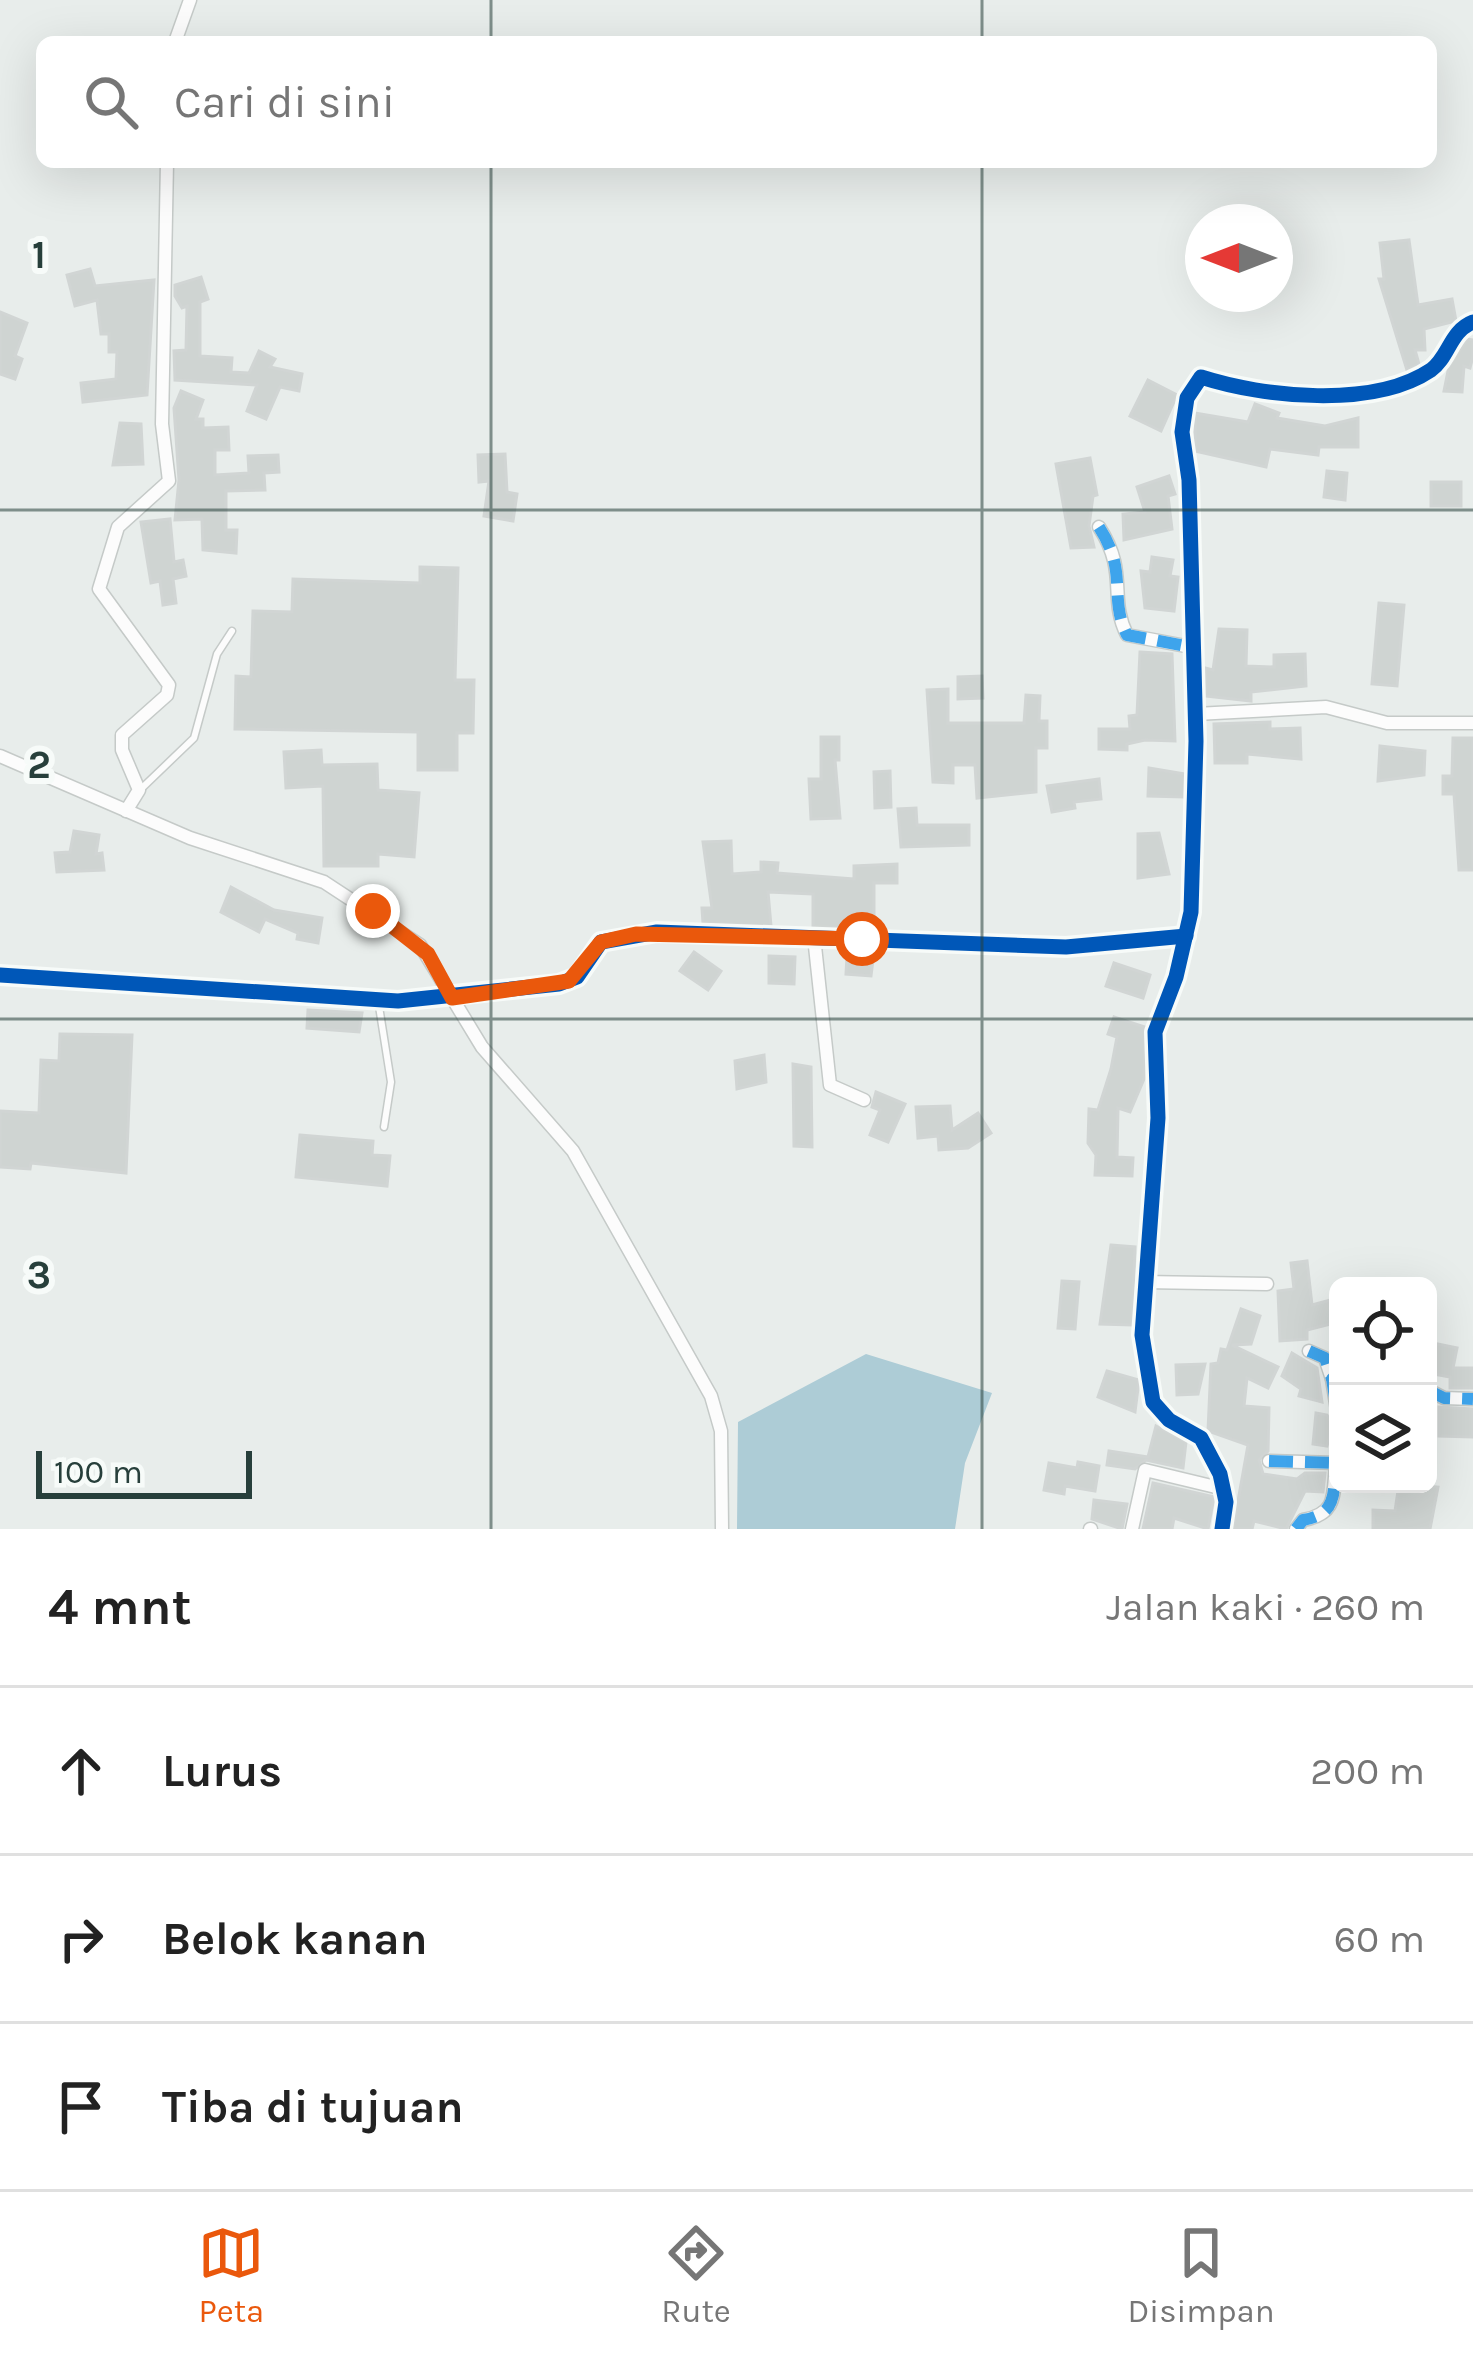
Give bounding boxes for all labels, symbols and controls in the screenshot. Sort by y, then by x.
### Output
search box [36,36,1437,168]
icon: search [78,69,144,135]
text: Cari di sini [174,76,395,128]
north arrow [1185,204,1293,312]
text: 1 [32,232,46,278]
text: 2 [27,742,51,788]
route end [346,884,400,938]
route start [835,912,889,966]
text: 3 [27,1252,51,1298]
map controls [1329,1277,1437,1493]
button: locate [1329,1277,1437,1385]
button: layers [1329,1385,1437,1493]
scale bar [36,1445,252,1498]
text: 100 m [54,1453,143,1491]
text: 4 mnt [48,1577,192,1637]
text: Jalan kaki · 260 m [1106,1584,1425,1630]
icon: ahead [48,1738,114,1804]
text: Lurus [162,1745,282,1797]
text: 200 m [1310,1748,1425,1794]
icon: right [48,1906,114,1972]
text: Belok kanan [162,1913,428,1965]
text: 60 m [1334,1916,1425,1962]
icon: arrive [48,2074,114,2140]
text: Tiba di tujuan [162,2081,463,2133]
tab: Peta [198,2220,264,2330]
tab: Rute [661,2220,731,2330]
tab: Disimpan [1128,2220,1275,2330]

